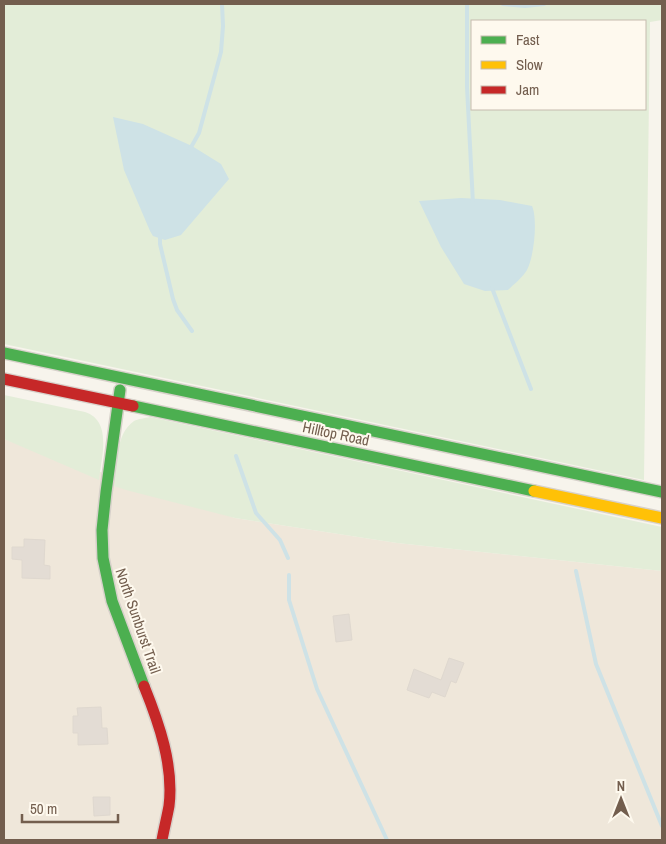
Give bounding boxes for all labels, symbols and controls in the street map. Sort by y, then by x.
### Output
legend [471,20,646,110]
text: Fast [516,29,540,50]
text: Slow [516,54,543,75]
text: Jam [516,79,539,100]
street label: Hilltop Road [301,416,371,451]
street label: North Sunburst Trail [111,565,166,676]
north arrow [596,774,646,824]
text: N [617,777,625,795]
scale bar [22,792,119,824]
text: 50 m [30,798,57,819]

